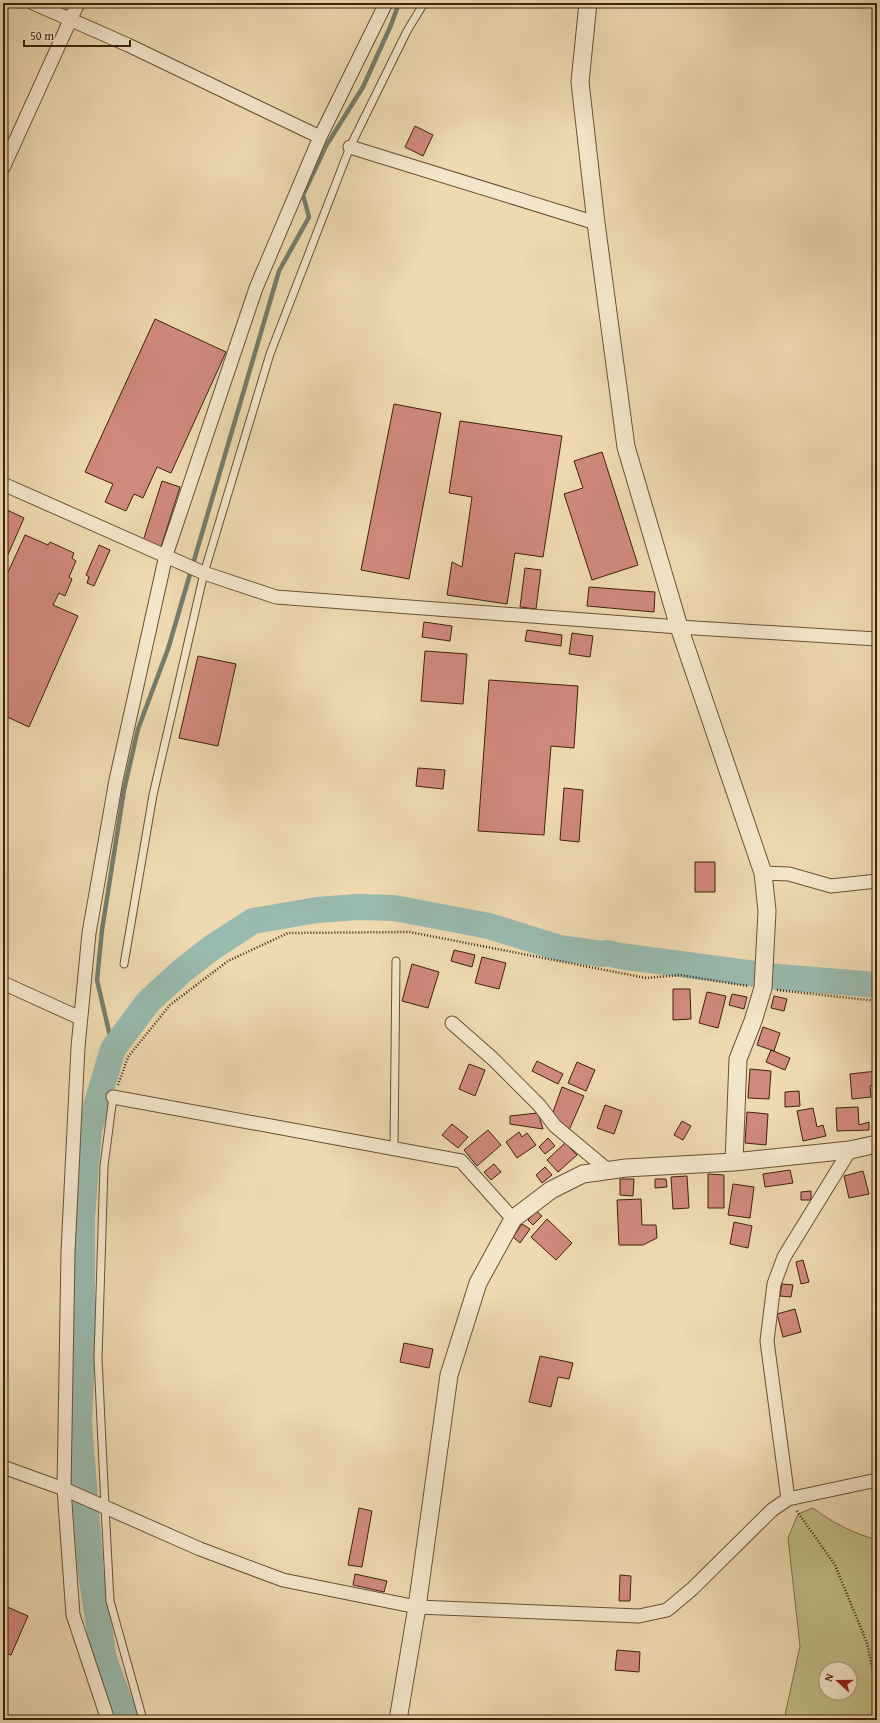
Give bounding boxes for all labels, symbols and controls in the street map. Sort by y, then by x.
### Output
scale bar [24,22,130,48]
text: 50 m [30,27,54,44]
north arrow [818,1661,858,1701]
text: N [820,1671,838,1684]

